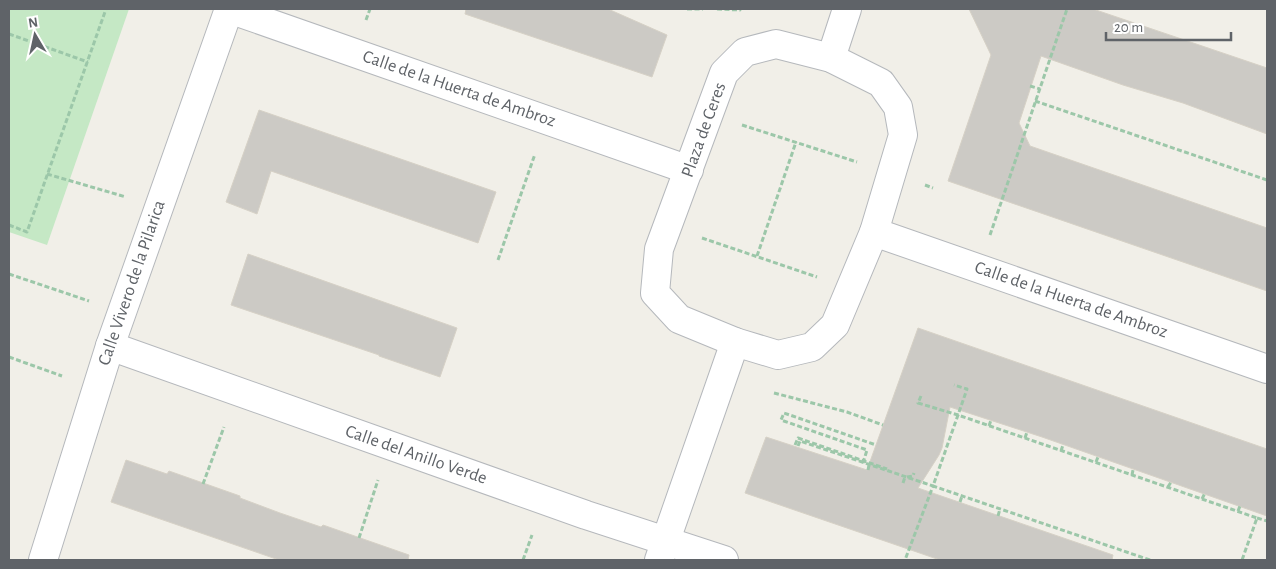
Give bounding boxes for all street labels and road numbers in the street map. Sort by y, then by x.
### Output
street label: Calle de la Huerta de Ambroz [360,47,558,131]
street label: Plaza de Ceres [679,80,729,180]
street label: Calle Vivero de la Pilarica [95,198,169,368]
street label: Calle de la Huerta de Ambroz [972,258,1170,342]
street label: Calle del Anillo Verde [343,422,489,488]

